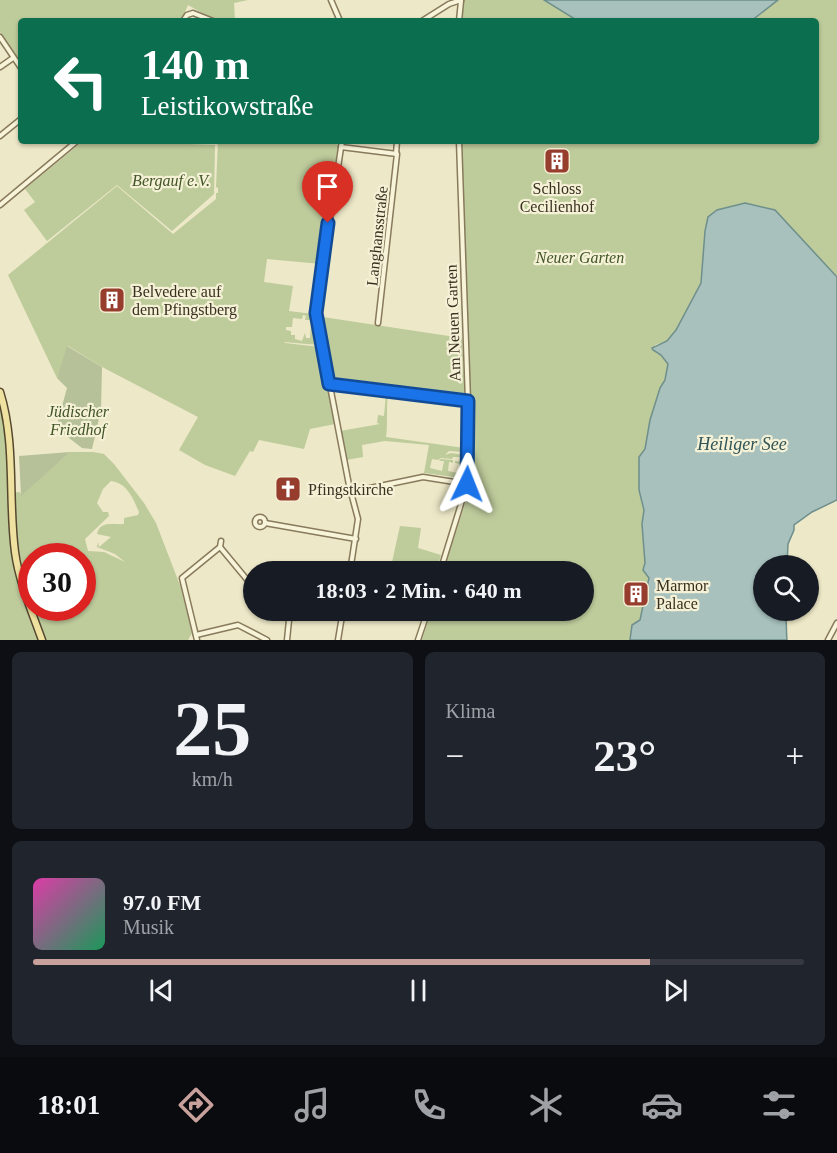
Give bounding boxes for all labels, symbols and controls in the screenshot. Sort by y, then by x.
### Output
icon: left [42,42,120,120]
text: 140 m [141,42,250,88]
text: Leistikowstraße [141,91,313,121]
building icon: Schloss Cecilienhof [542,146,572,176]
pin [302,161,353,223]
icon: arrive [311,170,344,203]
park label: Bergauf e.V. [132,172,210,190]
place label: Schloss Cecilienhof [520,180,595,215]
street label: Langhansstraße [363,185,392,287]
park label: Neuer Garten [535,249,624,266]
street label: Am Neuen Garten [442,264,464,382]
place label: Belvedere auf dem Pfingstberg [132,283,237,319]
building icon: Belvedere auf dem Pfingstberg [97,285,127,315]
park label: Jüdischer Friedhof [47,403,110,439]
water label: Heiliger See [696,434,787,454]
position arrow [435,452,499,516]
church icon: Pfingstkirche [273,474,303,504]
place label: Pfingstkirche [308,481,393,499]
speed limit sign: 30 [18,543,96,621]
map controls [753,555,819,621]
button: search [753,555,819,621]
place label: Marmor Palace [656,577,709,612]
text: 18:03 · 2 Min. · 640 m [316,578,521,603]
building icon: Marmor Palace [621,579,651,609]
text: 25 [173,685,251,772]
text: Klima [446,700,496,722]
text: 23° [593,731,656,781]
text: − [446,738,464,774]
text: + [785,738,804,774]
text: km/h [192,768,233,790]
text: 97.0 FM [123,890,201,915]
text: Musik [123,916,174,938]
icon: previous [145,974,178,1007]
icon: pause [402,974,435,1007]
icon: next [659,974,692,1007]
icon: directions [175,1084,217,1126]
icon: music [291,1084,333,1126]
icon: phone [408,1084,450,1126]
icon: climate [525,1084,567,1126]
icon: car [641,1084,683,1126]
icon: filters [758,1084,800,1126]
text: 18:01 [37,1090,100,1120]

